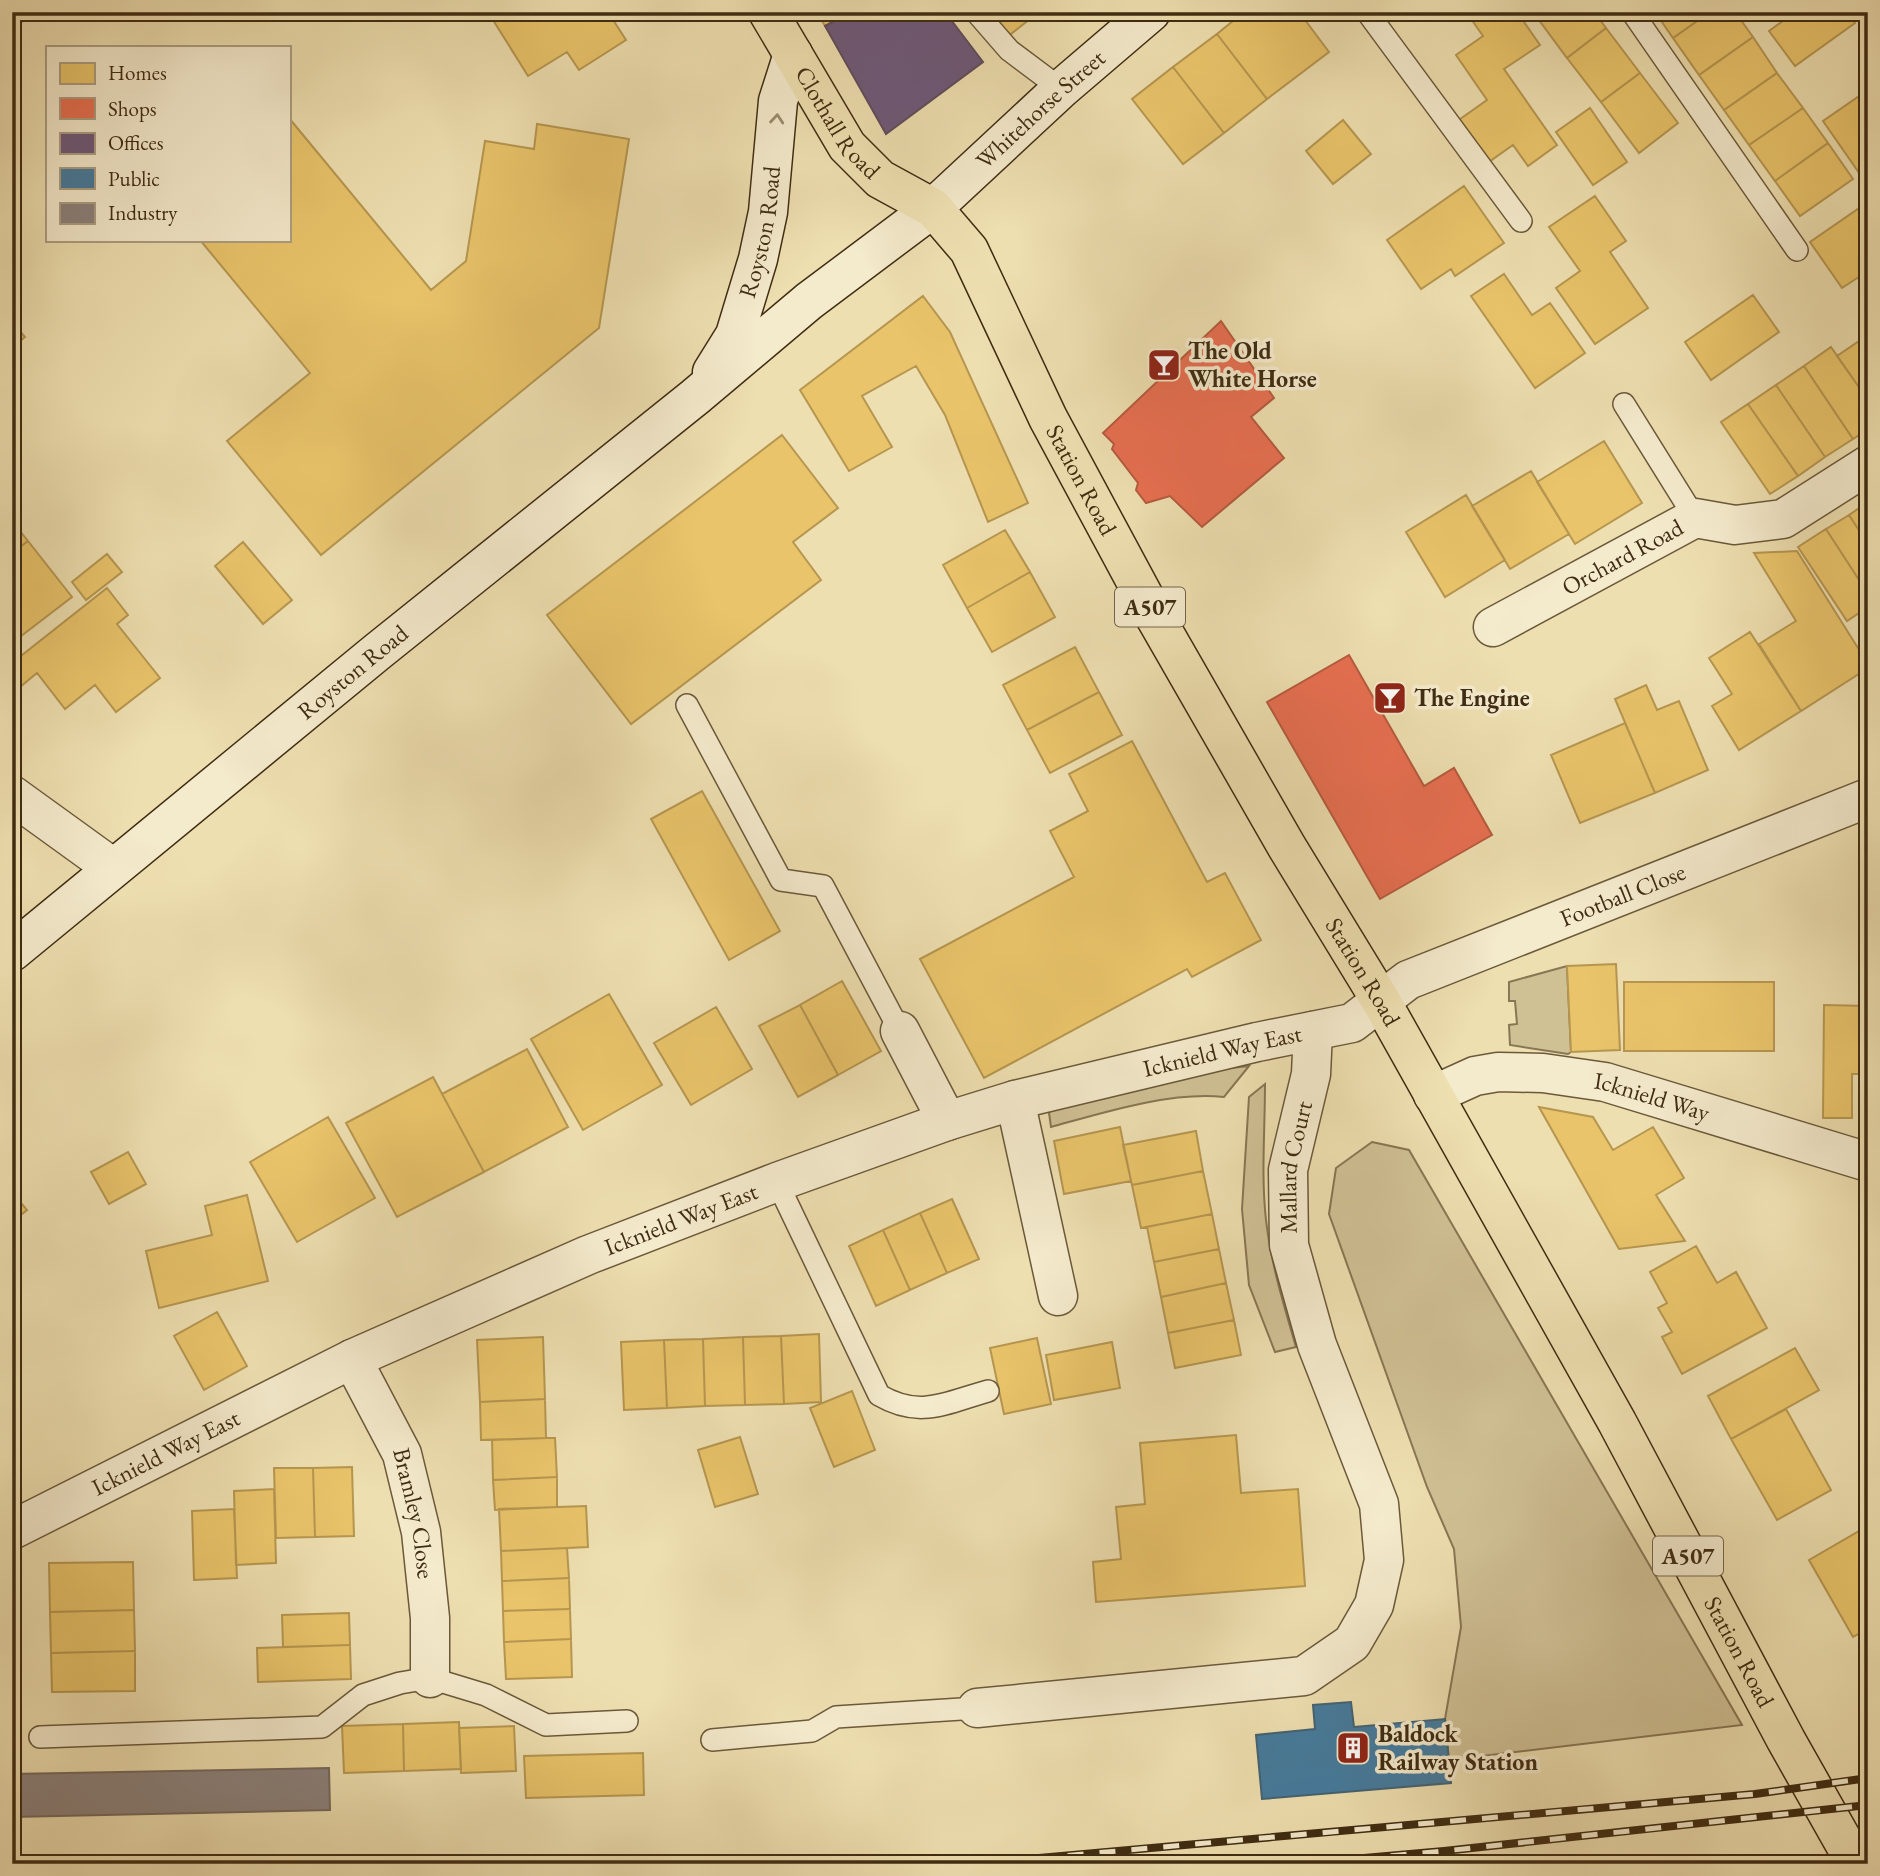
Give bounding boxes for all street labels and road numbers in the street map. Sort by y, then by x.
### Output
street label: Whitehorse Street [969,42,1112,176]
street label: Clothall Road [788,60,888,186]
street label: Royston Road [731,164,787,302]
street label: Station Road [1039,419,1125,541]
street label: Orchard Road [1556,511,1689,602]
road number: A507 [1115,587,1185,626]
street label: Royston Road [291,617,415,726]
street label: Football Close [1555,856,1690,933]
street label: Station Road [1319,912,1408,1032]
street label: Icknield Way East [1140,1017,1305,1084]
street label: Icknield Way [1592,1065,1714,1128]
street label: Mallard Court [1272,1097,1319,1234]
street label: Icknield Way East [600,1175,762,1262]
street label: Icknield Way East [86,1402,245,1503]
street label: Bramley Close [386,1445,442,1580]
road number: A507 [1653,1536,1723,1576]
street label: Station Road [1697,1591,1782,1713]

